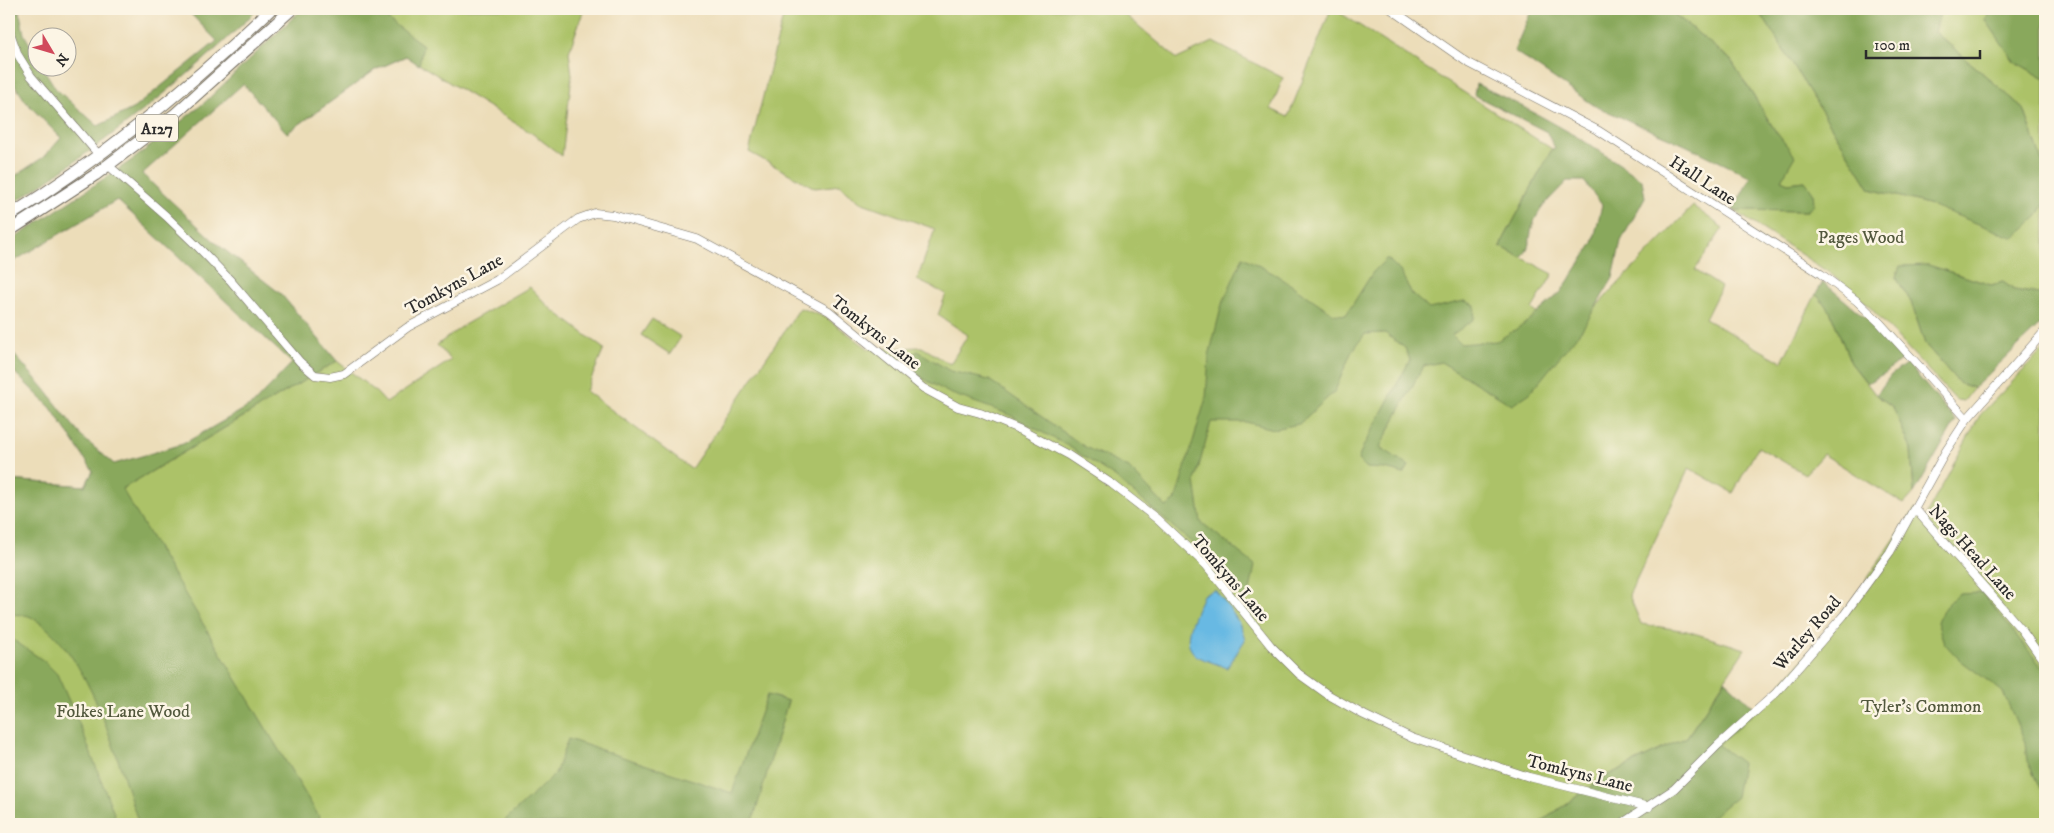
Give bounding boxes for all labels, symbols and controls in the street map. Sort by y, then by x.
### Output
north arrow [28,28,78,78]
scale bar [1866,28,1980,60]
text: 100 m [1874,36,1910,55]
text: N [51,49,72,70]
road number: A127 [136,115,178,142]
street label: Hall Lane [1665,151,1740,210]
park label: Pages Wood [1818,227,1904,249]
street label: Tomkyns Lane [402,249,507,321]
street label: Tomkyns Lane [826,291,925,375]
street label: Nags Head Lane [1924,500,2021,605]
street label: Tomkyns Lane [1186,531,1274,627]
street label: Warley Road [1769,592,1846,676]
park label: Tyler's Common [1861,696,1982,718]
park label: Folkes Lane Wood [56,701,190,723]
street label: Tomkyns Lane [1525,750,1635,798]

